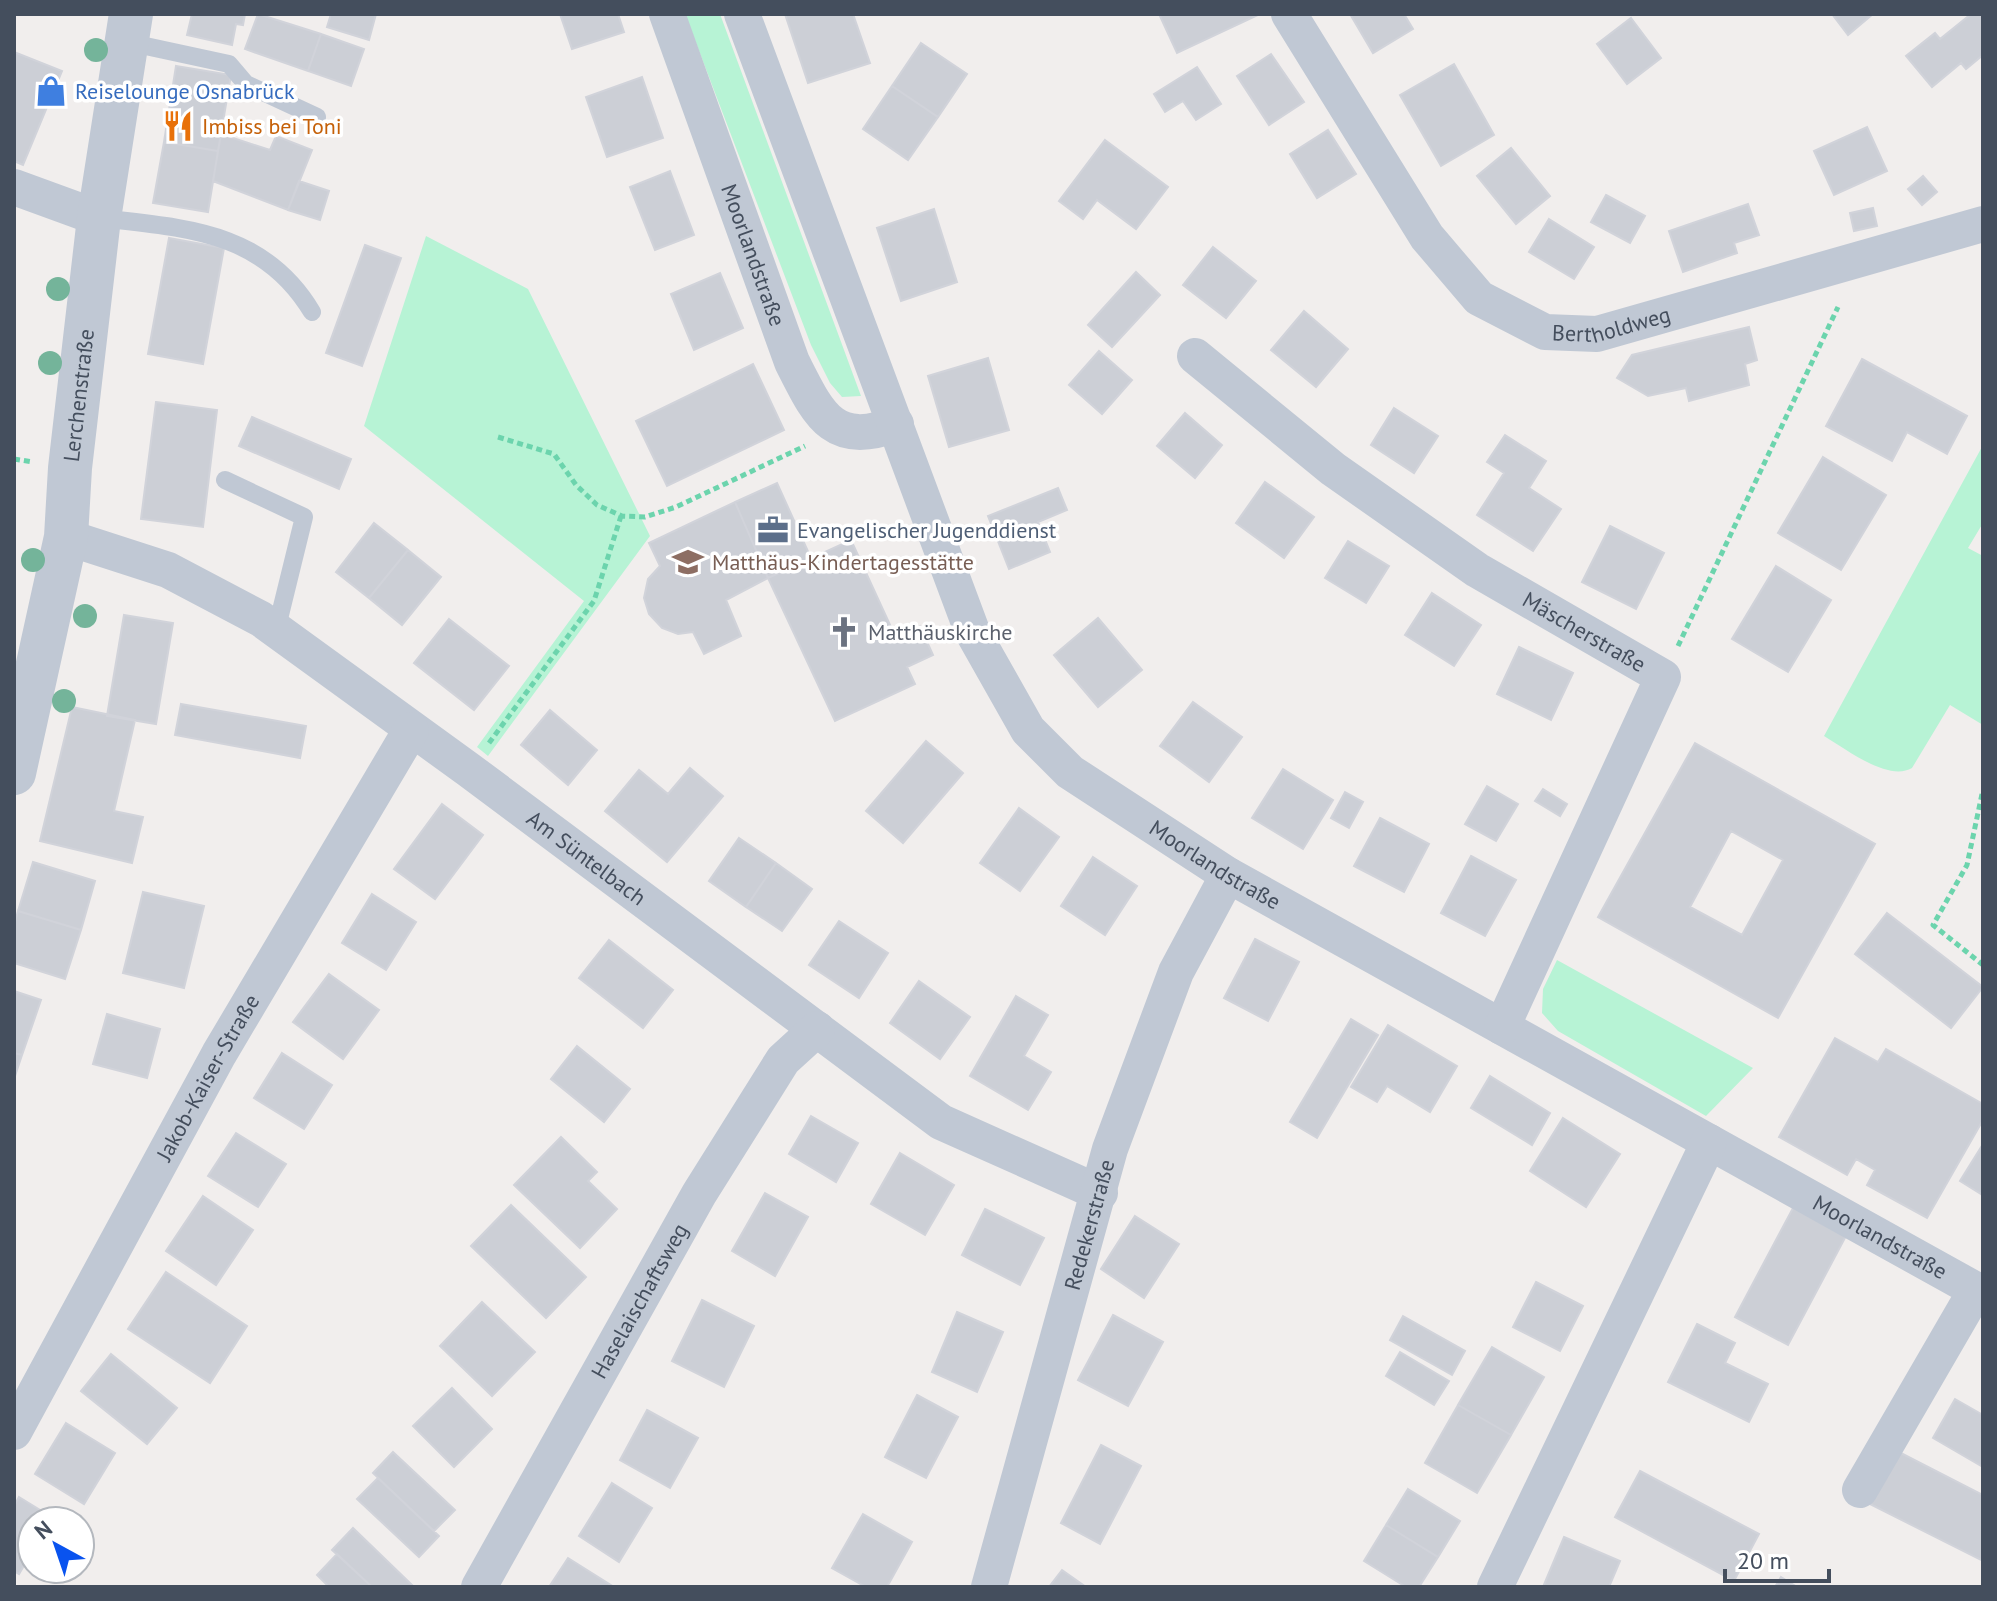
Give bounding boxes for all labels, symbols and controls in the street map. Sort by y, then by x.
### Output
shop icon: Reiselounge Osnabrück [34,74,68,108]
place label: Reiselounge Osnabrück [75,77,295,105]
restaurant icon: Imbiss bei Toni [161,109,195,143]
place label: Imbiss bei Toni [202,112,342,140]
street label: Moorlandstraße [715,180,792,330]
street label: Bertholdweg [1552,300,1674,349]
street label: Lerchenstraße [57,327,100,463]
office icon: Evangelischer Jugenddienst [756,513,790,547]
place label: Evangelischer Jugenddienst [797,516,1057,544]
school or university icon: Matthäus-Kindertagesstätte [671,545,705,579]
place label: Matthäus-Kindertagesstätte [712,548,974,576]
street label: Mäscherstraße [1518,585,1651,678]
church icon: Matthäuskirche [827,615,861,649]
place label: Matthäuskirche [868,618,1012,646]
street label: Am Süntelbach [521,804,652,911]
street label: Moorlandstraße [1144,814,1286,916]
street label: Jakob-Kaiser-Straße [149,989,265,1166]
street label: Redekerstraße [1058,1156,1121,1293]
street label: Moorlandstraße [1808,1188,1952,1285]
street label: Haselaischaftsweg [585,1218,694,1383]
north arrow [16,1505,96,1585]
text: N [29,1514,58,1545]
scale bar [1725,1533,1829,1583]
text: 20 m [1737,1545,1789,1576]

